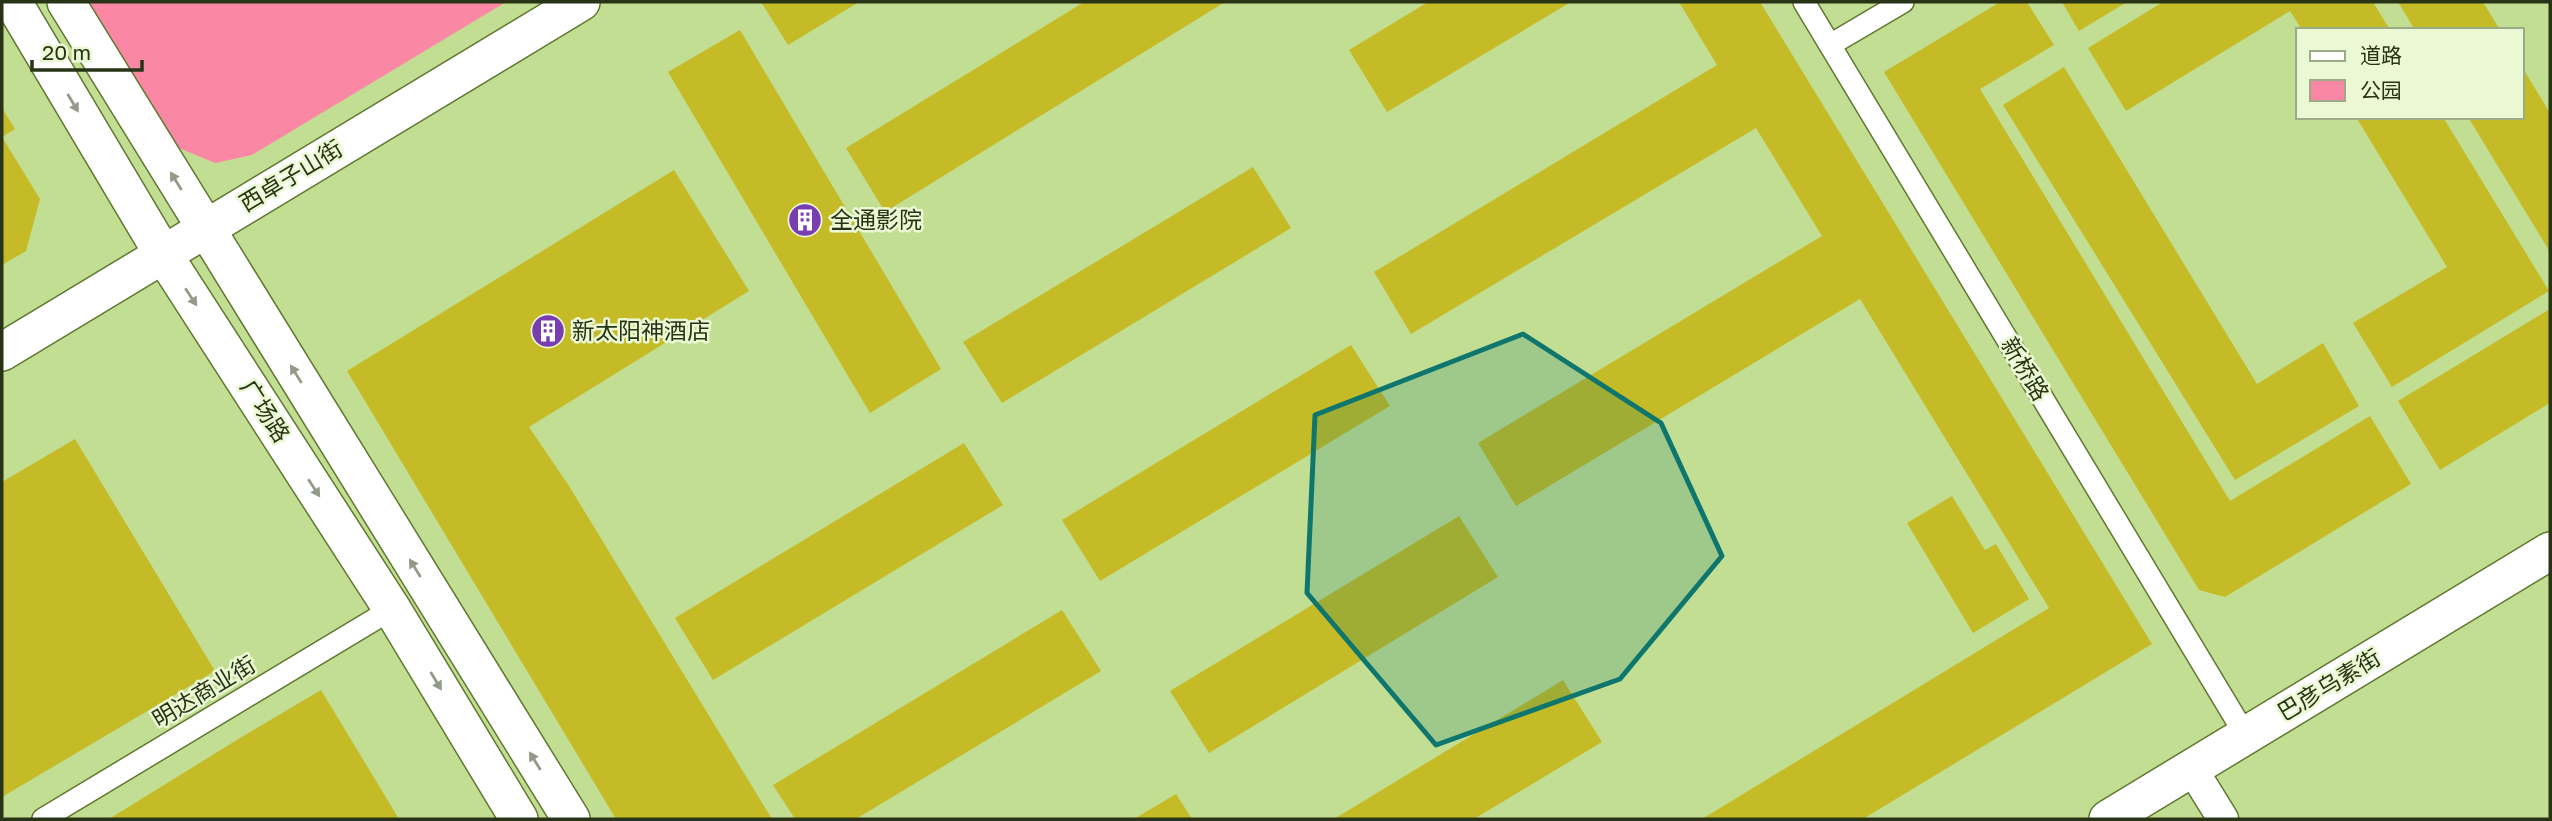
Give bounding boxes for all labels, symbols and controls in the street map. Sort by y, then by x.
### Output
scale bar [32,28,142,72]
legend [2296,28,2524,119]
text: 20 m [42,39,91,65]
text: 道路 [2360,42,2402,68]
text: 公园 [2360,77,2402,103]
one-way arrow [67,93,79,112]
street label: 西卓子山街 [234,134,347,217]
one-way arrow [170,171,183,190]
building icon: 全通影院 [786,201,824,239]
place label: 全通影院 [830,205,922,233]
one-way arrow [184,288,198,306]
building icon: 新太阳神酒店 [529,312,567,350]
place label: 新太阳神酒店 [572,316,710,344]
street label: 新桥路 [1996,332,2056,405]
one-way arrow [289,365,302,384]
street label: 广场路 [235,374,296,447]
one-way arrow [308,479,321,498]
one-way arrow [409,558,422,577]
street label: 巴彦乌素街 [2272,643,2385,726]
street label: 明达商业街 [147,650,260,733]
one-way arrow [429,671,442,690]
one-way arrow [528,752,541,771]

